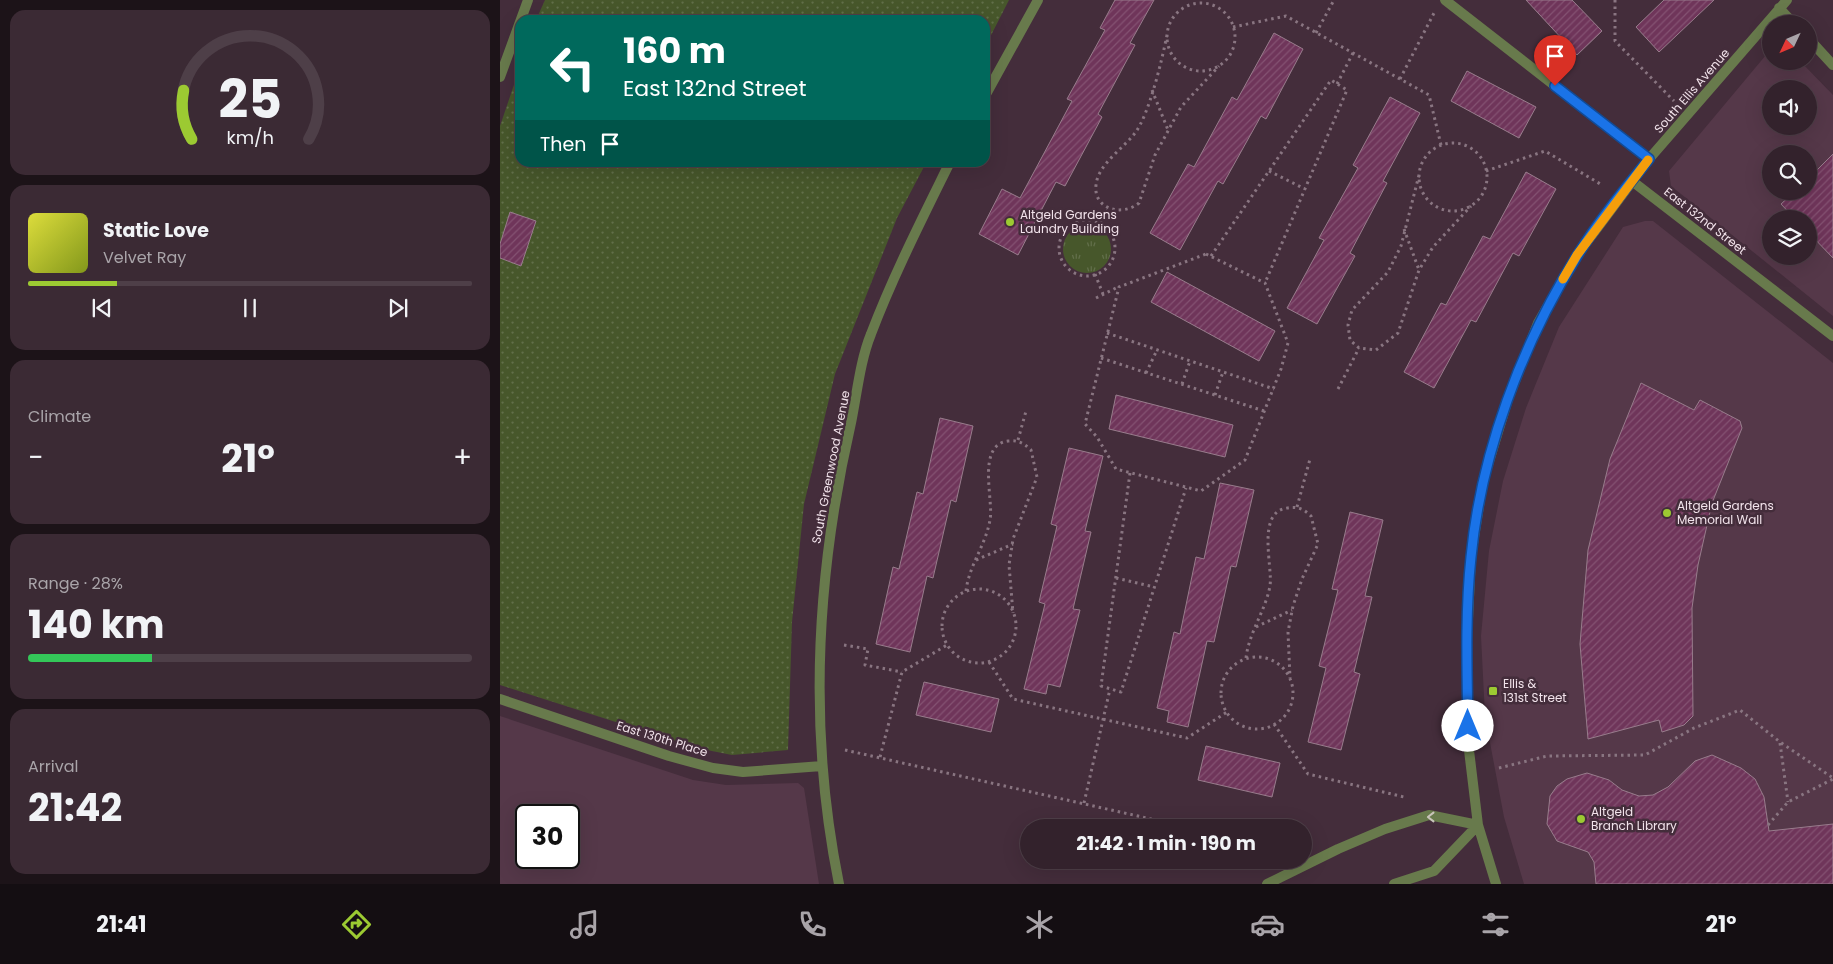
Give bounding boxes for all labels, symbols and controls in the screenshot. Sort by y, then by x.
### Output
north arrow [1762,15,1818,70]
map controls [1762,15,1817,265]
text: 160 m [623,26,726,75]
icon: left [540,35,605,100]
pin [1534,35,1576,86]
icon: arrive [1541,42,1569,70]
street label: South Ellis Avenue [1650,45,1733,137]
text: 25 [218,63,282,136]
text: East 132nd Street [623,73,806,104]
button: sound [1762,80,1817,135]
text: km/h [226,125,274,150]
icon: arrive [596,130,624,158]
text: Then [540,131,586,158]
button: search [1762,145,1817,200]
street label: East 132nd Street [1661,183,1750,258]
place label: Altgeld Gardens Laundry Building [1020,206,1119,237]
button: layers [1762,210,1817,265]
marker: Altgeld Gardens Laundry Building [1004,216,1016,228]
text: Static Love [103,217,209,244]
text: Velvet Ray [103,246,186,269]
icon: previous [88,294,116,322]
icon: pause [236,294,264,322]
icon: next [384,294,412,322]
street label: South Greenwood Avenue [807,389,854,545]
text: Climate [28,405,91,428]
text: 21° [221,432,275,485]
text: − [28,438,43,477]
text: + [453,438,472,477]
place label: Altgeld Gardens Memorial Wall [1677,497,1774,528]
marker: Altgeld Gardens Memorial Wall [1661,507,1673,519]
text: Range · 28% [28,572,123,595]
text: 140 km [28,598,165,651]
place label: Ellis & 131st Street [1503,675,1567,706]
marker: Ellis & 131st Street [1487,685,1499,697]
position arrow [1441,699,1493,751]
street label: East 130th Place [614,717,710,760]
text: Arrival [28,755,78,778]
text: 21:42 [28,781,122,834]
place label: Altgeld Branch Library [1591,803,1677,834]
speed limit sign: 30 [515,804,580,869]
one-way arrow [1426,812,1434,823]
marker: Altgeld Branch Library [1575,813,1587,825]
text: 21:42 · 1 min · 190 m [1076,830,1256,857]
icon: directions [339,907,374,942]
icon: music [567,907,602,942]
icon: phone [795,907,830,942]
icon: climate [1022,907,1057,942]
icon: car [1250,907,1285,942]
icon: filters [1478,907,1513,942]
text: 21:41 [96,909,147,940]
text: 21° [1706,909,1737,940]

